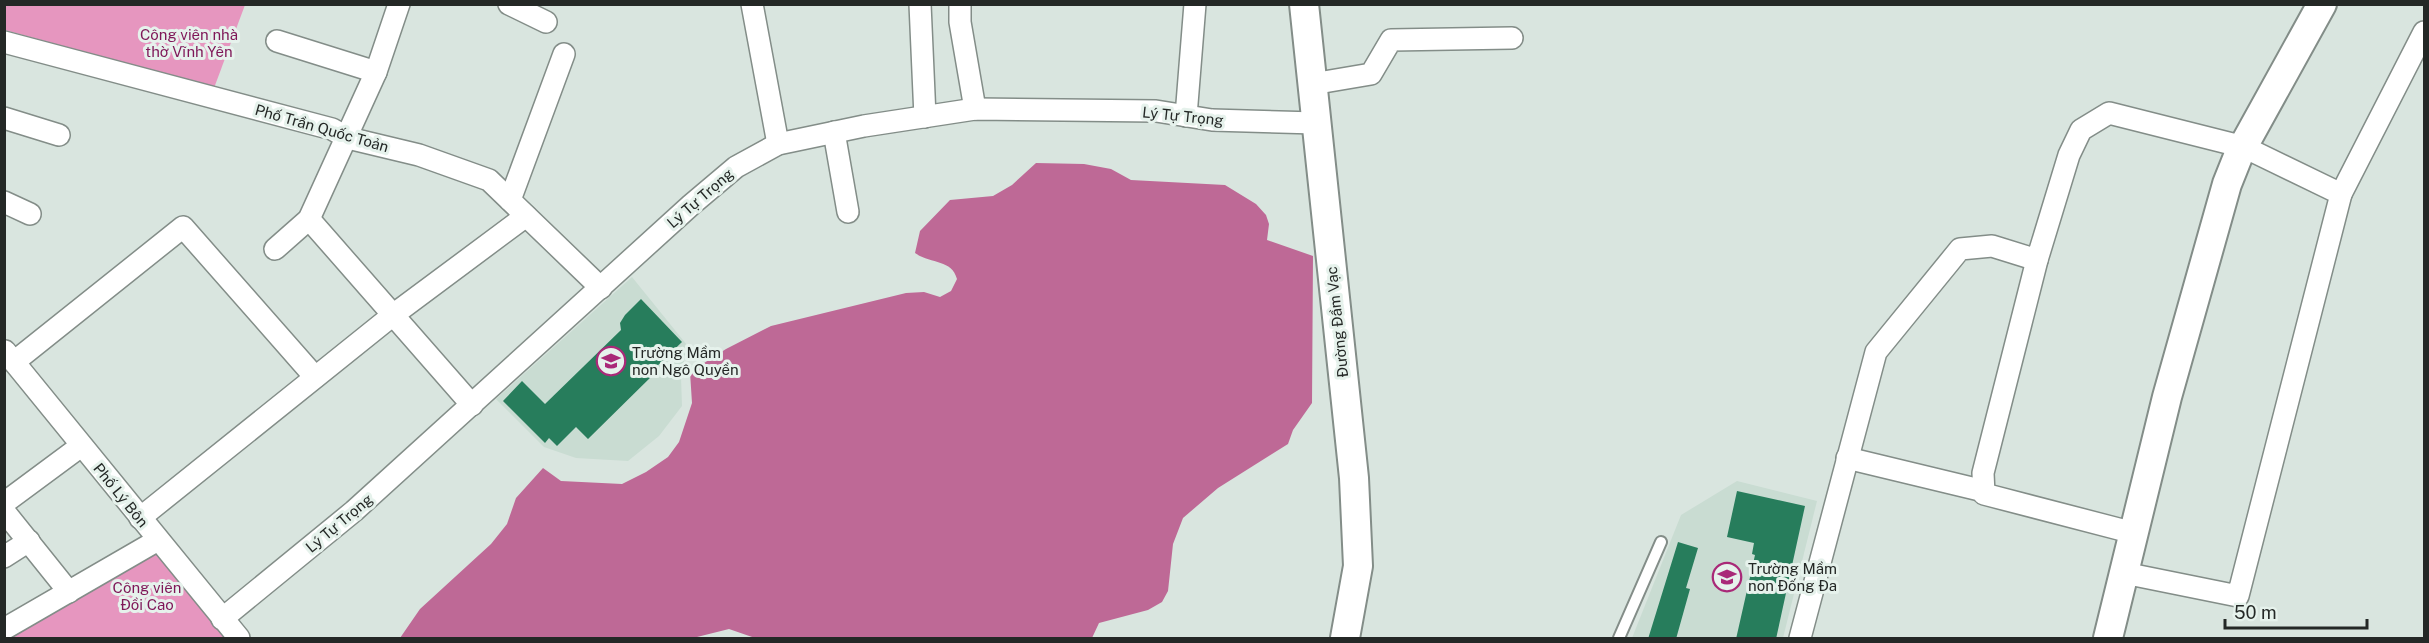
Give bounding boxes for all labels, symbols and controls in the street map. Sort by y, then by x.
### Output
park label: Công viên nhà thờ Vĩnh Yên [140,26,238,60]
street label: Phố Trần Quốc Toản [253,101,391,155]
street label: Lý Tự Trọng [1141,103,1225,129]
street label: Lý Tự Trọng [664,165,736,231]
street label: Đường Đầm Vạc [1323,266,1351,378]
place label: Trường Mầm non Ngô Quyền [632,344,739,378]
school or university icon: Trường Mầm non Ngô Quyền [595,345,627,377]
street label: Phố Lý Bôn [90,460,152,530]
street label: Lý Tự Trọng [302,490,376,556]
place label: Trường Mầm non Đống Đa [1748,560,1837,594]
school or university icon: Trường Mầm non Đống Đa [1711,561,1743,593]
park label: Công viên Đồi Cao [113,579,181,613]
scale bar [2225,592,2368,630]
text: 50 m [2234,602,2277,623]

